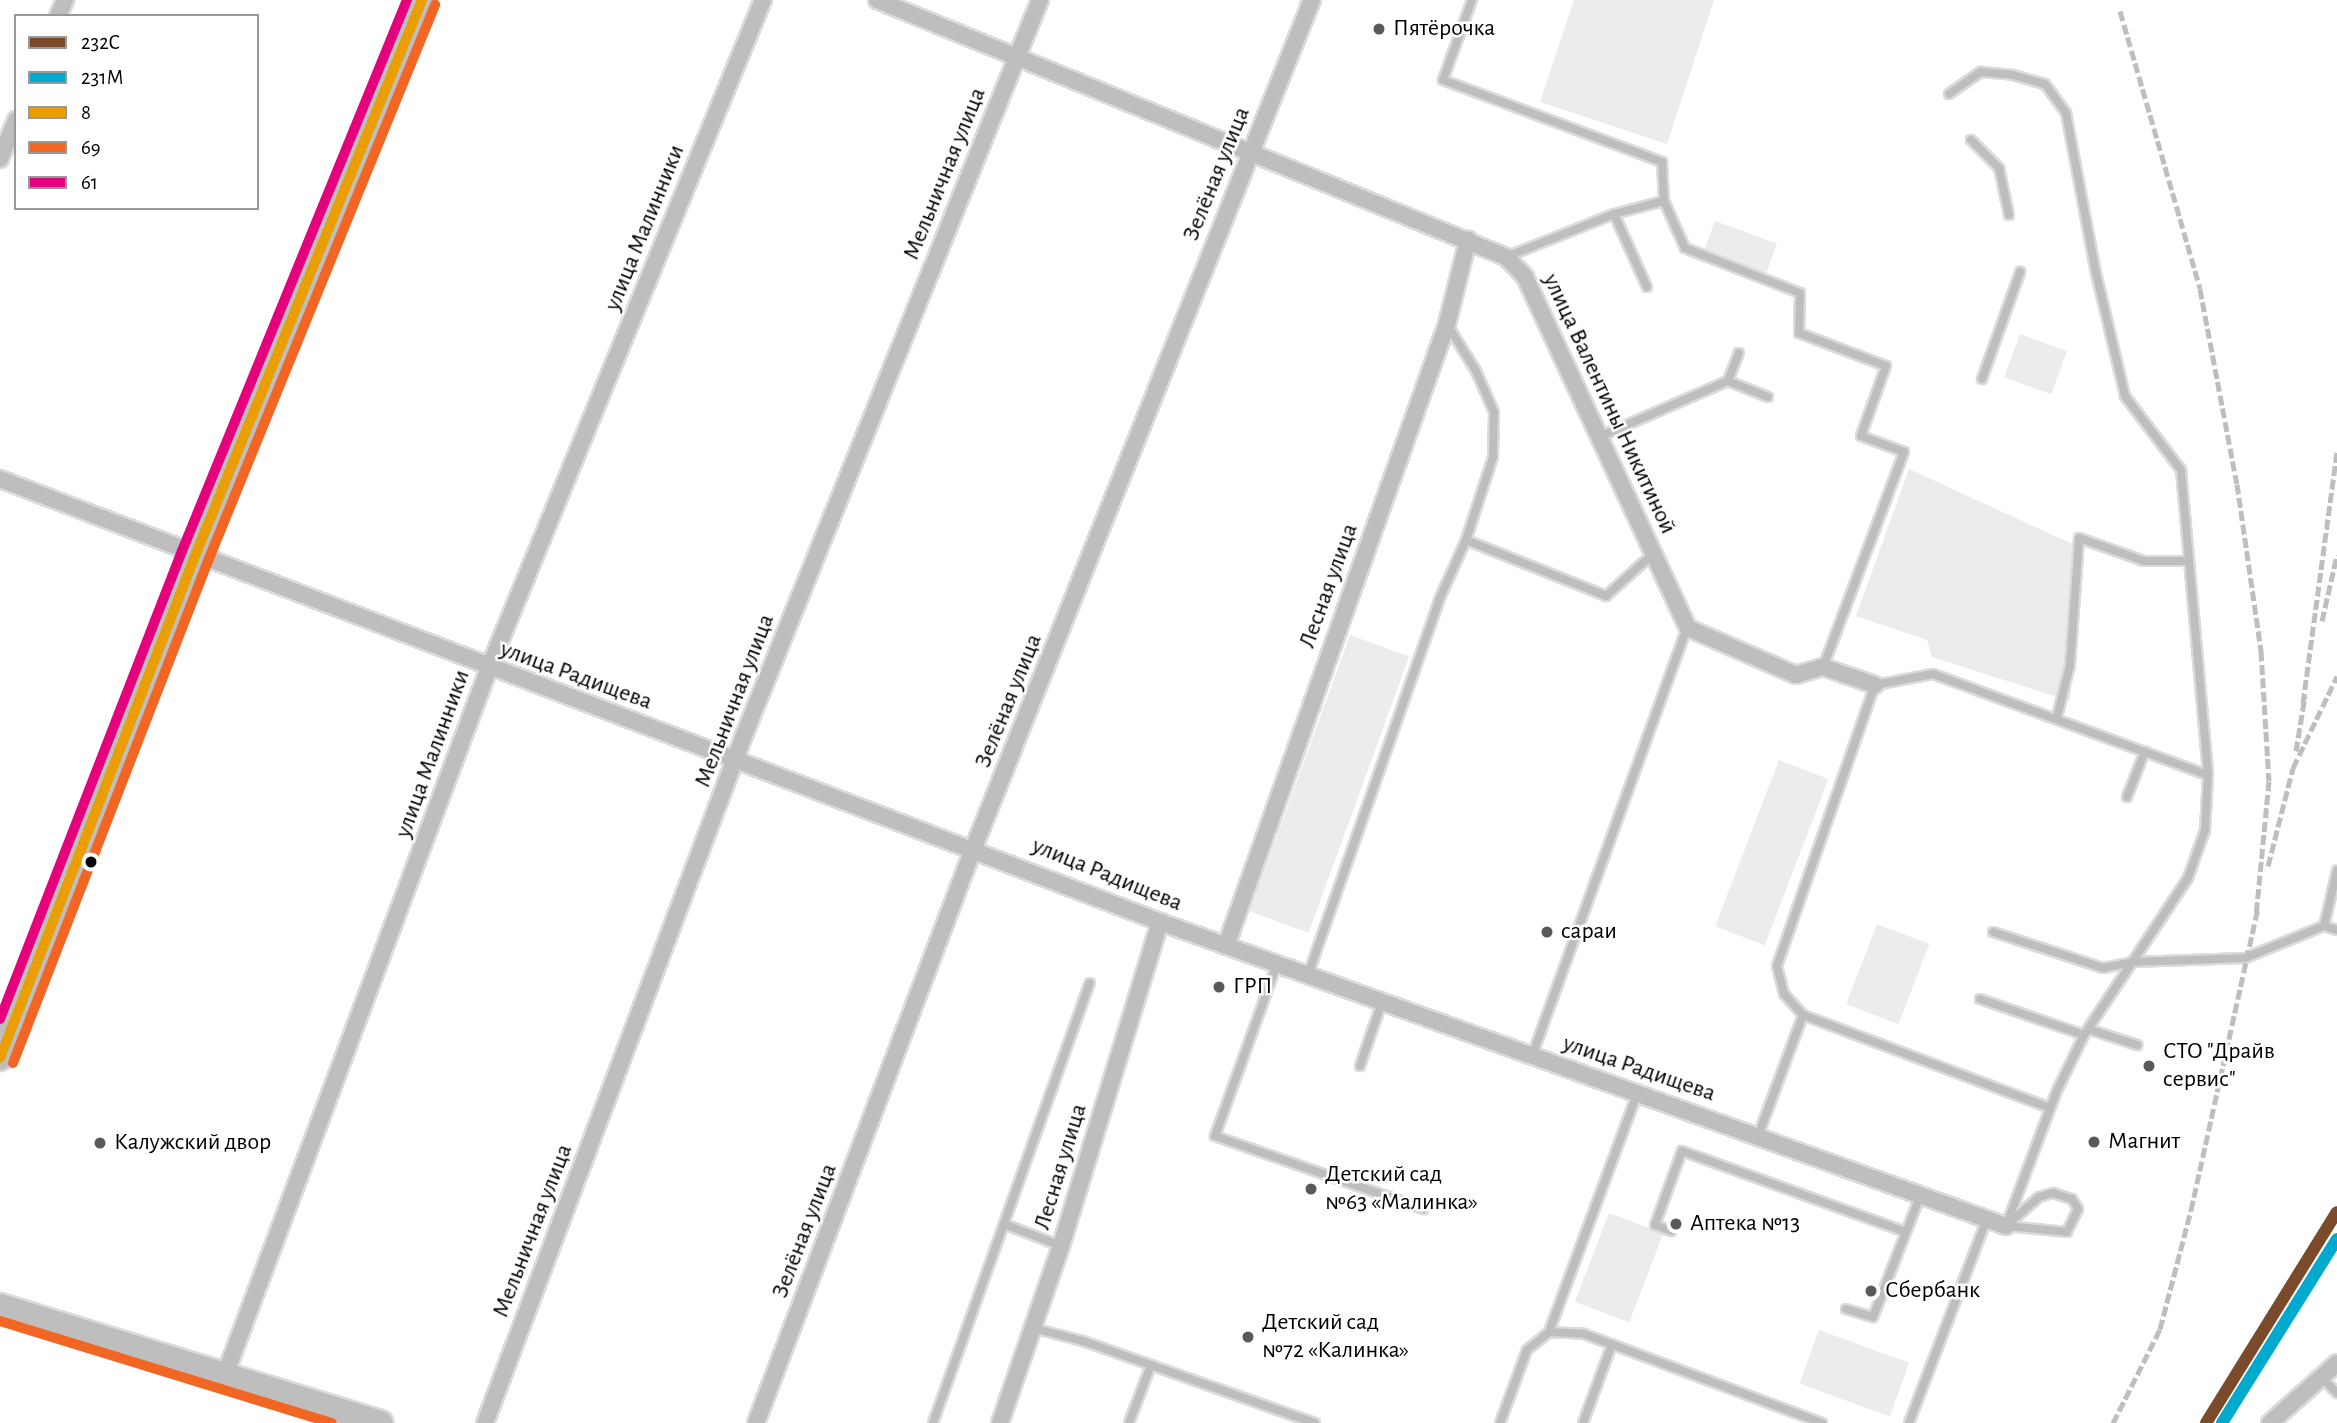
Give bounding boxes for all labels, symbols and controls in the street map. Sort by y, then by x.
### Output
legend [14,14,259,210]
place label: Пятёрочка [1393,15,1495,43]
marker: Пятёрочка [1371,21,1387,37]
text: 232C [81,32,120,53]
text: 231М [81,67,124,88]
street label: Мельничная улица [897,84,993,264]
text: 8 [81,102,91,123]
street label: Зелёная улица [1177,103,1257,245]
text: 69 [81,137,101,158]
street label: улица Малинники [599,141,691,315]
text: 61 [81,172,98,193]
street label: улица Валентины Никитиной [1536,269,1682,539]
street label: Лесная улица [1293,520,1365,652]
street label: Мельничная улица [689,610,781,792]
street label: Зелёная улица [969,630,1049,772]
street label: улица Радищева [496,635,656,717]
street label: улица Малинники [389,666,477,842]
street label: улица Радищева [1028,832,1186,918]
unlabelled marker [84,855,98,869]
place label: сараи [1561,918,1617,946]
marker: сараи [1539,924,1555,940]
place label: ГРП [1233,973,1273,1001]
marker: ГРП [1211,979,1227,995]
street label: улица Радищева [1559,1029,1719,1109]
place label: СТО "Драйв сервис" [2163,1038,2275,1094]
marker: СТО "Драйв сервис" [2141,1058,2157,1074]
street label: Лесная улица [1028,1101,1094,1233]
place label: Магнит [2108,1128,2180,1156]
place label: Калужский двор [114,1129,271,1157]
marker: Магнит [2086,1134,2102,1150]
marker: Калужский двор [92,1135,108,1151]
street label: Мельничная улица [487,1140,579,1322]
street label: Зелёная улица [766,1160,844,1302]
place label: Детский сад №63 «Малинка» [1325,1161,1478,1217]
marker: Детский сад №63 «Малинка» [1303,1181,1319,1197]
place label: Аптека №13 [1690,1210,1800,1238]
marker: Аптека №13 [1668,1216,1684,1232]
place label: Сбербанк [1885,1277,1980,1305]
marker: Сбербанк [1863,1283,1879,1299]
place label: Детский сад №72 «Калинка» [1262,1309,1409,1365]
marker: Детский сад №72 «Калинка» [1240,1329,1256,1345]

